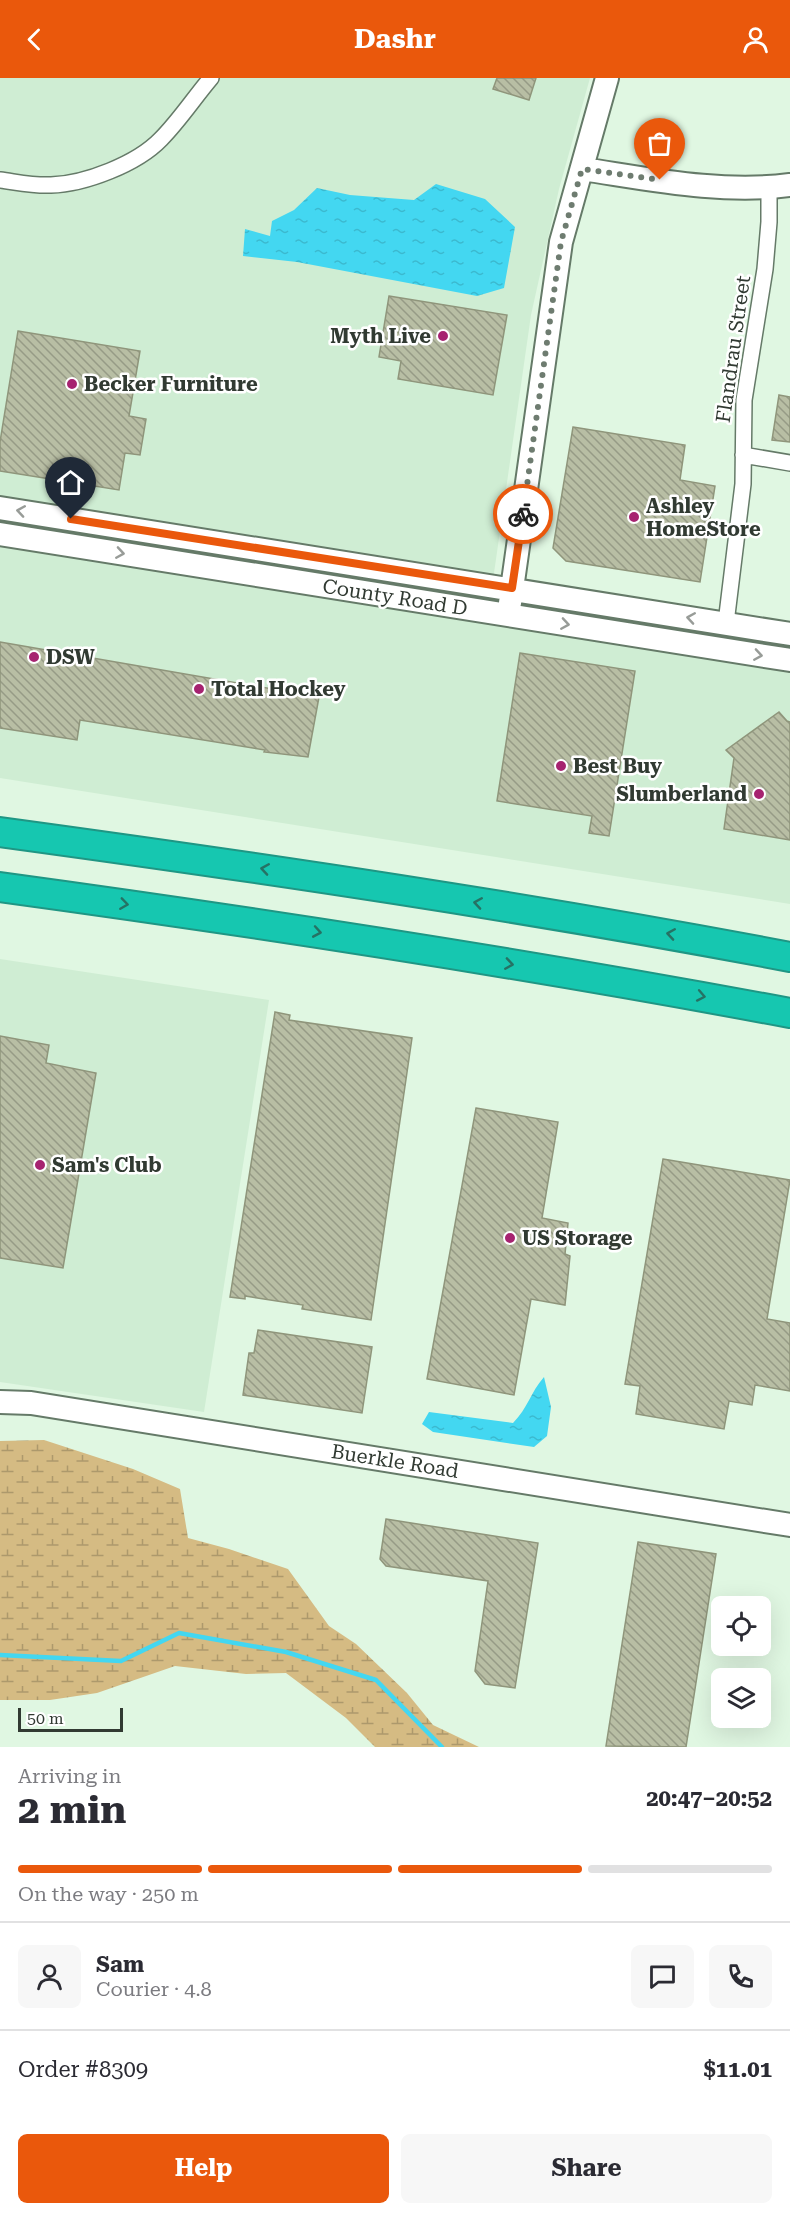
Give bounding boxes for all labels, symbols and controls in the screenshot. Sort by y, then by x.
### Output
icon: back [18,23,51,56]
text: Dashr [354,23,436,55]
icon: person [739,23,772,56]
pin [634,118,685,180]
icon: bag [643,127,676,160]
street label: Flandrau Street [711,273,755,424]
place label: Myth Live [330,324,431,348]
marker: Myth Live [436,329,450,343]
place label: Becker Furniture [84,372,258,396]
marker: Becker Furniture [65,377,79,391]
pin [45,457,96,519]
icon: home [54,466,87,499]
courier [493,484,553,544]
place label: Ashley HomeStore [646,494,761,541]
icon: bike [507,498,540,531]
one-way arrow [17,506,26,518]
marker: Ashley HomeStore [627,510,641,524]
one-way arrow [115,547,125,559]
street label: County Road D [321,574,469,620]
one-way arrow [686,612,695,624]
one-way arrow [561,618,570,630]
place label: DSW [46,645,95,669]
one-way arrow [753,649,762,661]
marker: DSW [27,650,41,664]
place label: Total Hockey [211,677,346,701]
marker: Total Hockey [192,682,206,696]
place label: Best Buy [573,754,662,778]
marker: Best Buy [554,759,568,773]
place label: Slumberland [616,782,748,806]
marker: Slumberland [752,787,766,801]
one-way arrow [260,864,269,876]
one-way arrow [119,897,128,910]
one-way arrow [473,898,483,910]
one-way arrow [311,925,321,938]
one-way arrow [666,929,675,941]
one-way arrow [504,957,514,970]
one-way arrow [696,989,706,1002]
place label: Sam's Club [52,1153,162,1177]
marker: Sam's Club [33,1158,47,1172]
place label: US Storage [522,1226,633,1250]
marker: US Storage [503,1231,517,1245]
street label: Buerkle Road [330,1439,460,1483]
map controls [711,1596,771,1728]
button: locate [711,1596,771,1656]
button: layers [711,1668,771,1728]
scale bar [18,1705,123,1732]
text: 50 m [27,1709,64,1728]
text: Arriving in [18,1764,121,1788]
text: 20:47–20:52 [646,1786,772,1811]
text: 2 min [18,1787,126,1833]
text: On the way · 250 m [18,1882,199,1906]
button: person [18,1945,81,2008]
button: chat [631,1945,694,2008]
button: phone [709,1945,772,2008]
text: Sam [96,1952,144,1977]
text: Courier · 4.8 [96,1977,212,2001]
text: Order #8309 [18,2057,148,2082]
text: $11.01 [703,2057,772,2082]
button: Help [18,2134,389,2203]
button: Share [401,2134,772,2203]

